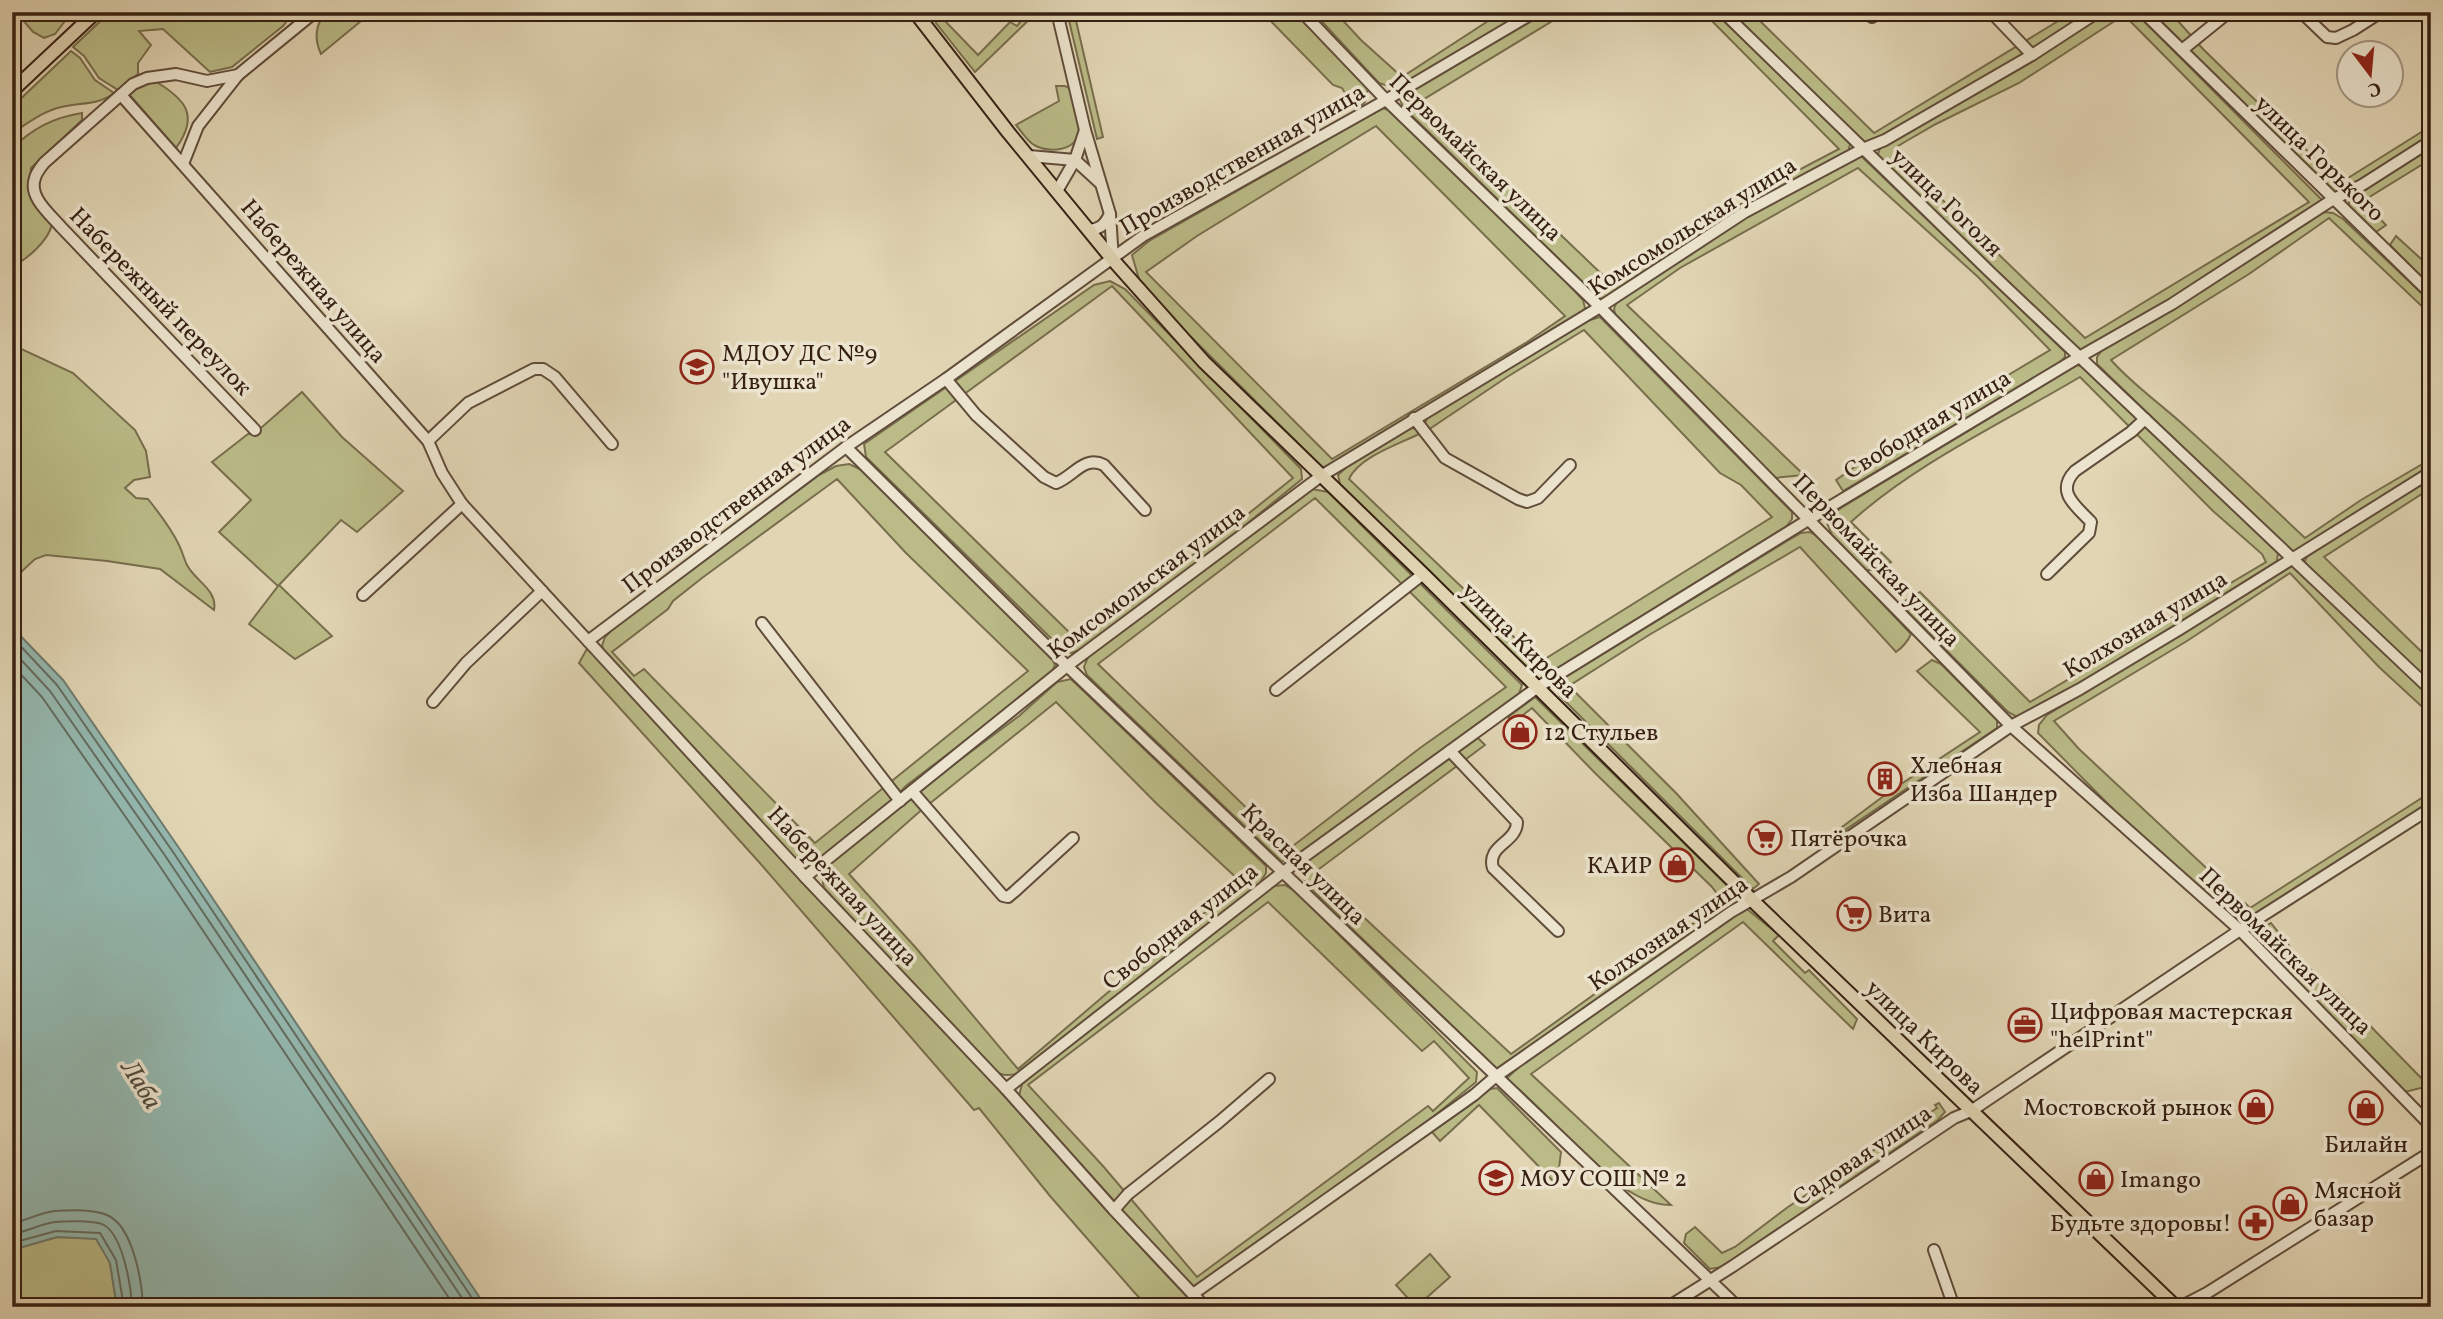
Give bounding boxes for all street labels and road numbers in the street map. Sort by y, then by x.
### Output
street label: Первомайская улица [1380,67,1569,250]
street label: Производственная улица [1114,76,1372,245]
street label: улица Горького [2246,88,2391,231]
street label: улица Гоголя [1882,141,2009,266]
street label: Комсомольская улица [1582,150,1804,306]
street label: Набережная улица [231,193,394,372]
street label: Набережный переулок [60,200,259,404]
street label: Свободная улица [1838,362,2018,489]
street label: Производственная улица [616,408,859,603]
street label: Первомайская улица [1784,467,1967,656]
street label: Комсомольская улица [1041,497,1253,668]
street label: Колхозная улица [2057,563,2235,688]
street label: улица Кирова [1452,575,1585,708]
street label: Красная улица [1232,797,1373,934]
street label: Набережная улица [758,800,925,975]
street label: Свободная улица [1096,856,1266,999]
street label: Первомайская улица [2190,861,2379,1044]
street label: Колхозная улица [1582,868,1756,1001]
street label: улица Кирова [1857,973,1991,1104]
street label: Садовая улица [1787,1097,1940,1216]

